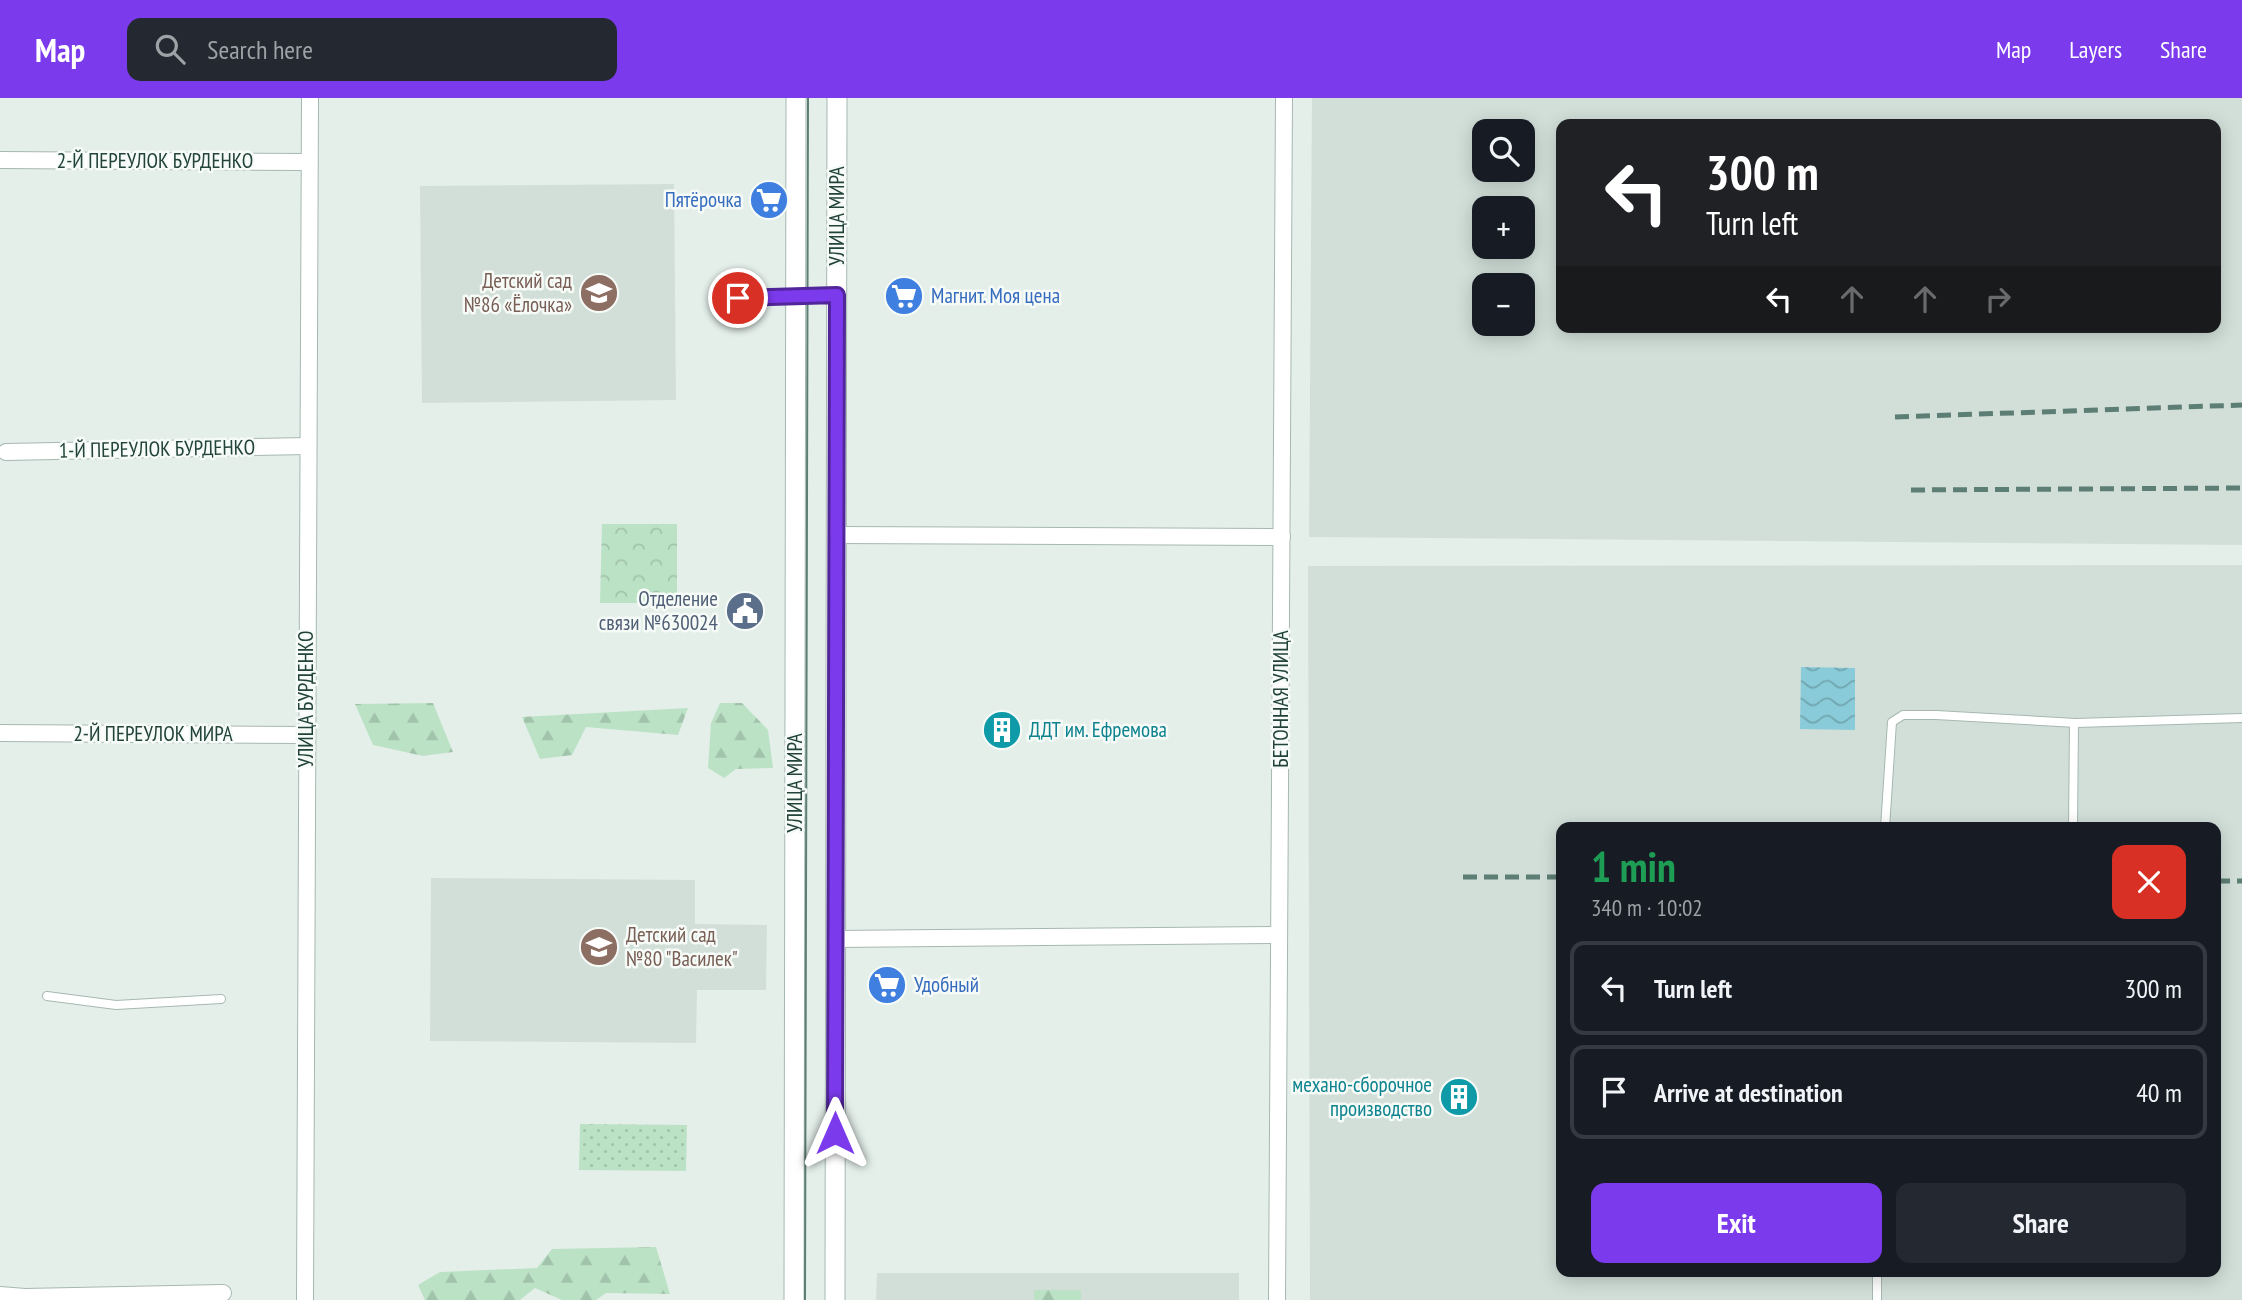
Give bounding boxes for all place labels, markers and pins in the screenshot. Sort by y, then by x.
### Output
supermarket icon: Пятёрочка [748,179,790,221]
place label: Пятёрочка [665,186,742,213]
place label: Детский сад №86 «Ёлочка» [464,267,572,318]
pin [708,268,768,328]
school or university icon: Детский сад №86 «Ёлочка» [578,272,620,314]
supermarket icon: Магнит. Моя цена [883,275,925,317]
place label: Магнит. Моя цена [931,282,1060,309]
place label: Отделение связи №630024 [599,585,719,636]
public building icon: Отделение связи №630024 [724,590,766,632]
building icon: ДДТ им. Ефремова [981,709,1023,751]
place label: ДДТ им. Ефремова [1029,716,1167,743]
place label: Детский сад №80 "Василек" [626,921,738,972]
school or university icon: Детский сад №80 "Василек" [578,926,620,968]
supermarket icon: Удобный [866,964,908,1006]
place label: Удобный [914,971,979,998]
place label: механо-сборочное производство [1292,1071,1432,1122]
building icon: механо-сборочное производство [1438,1076,1480,1118]

